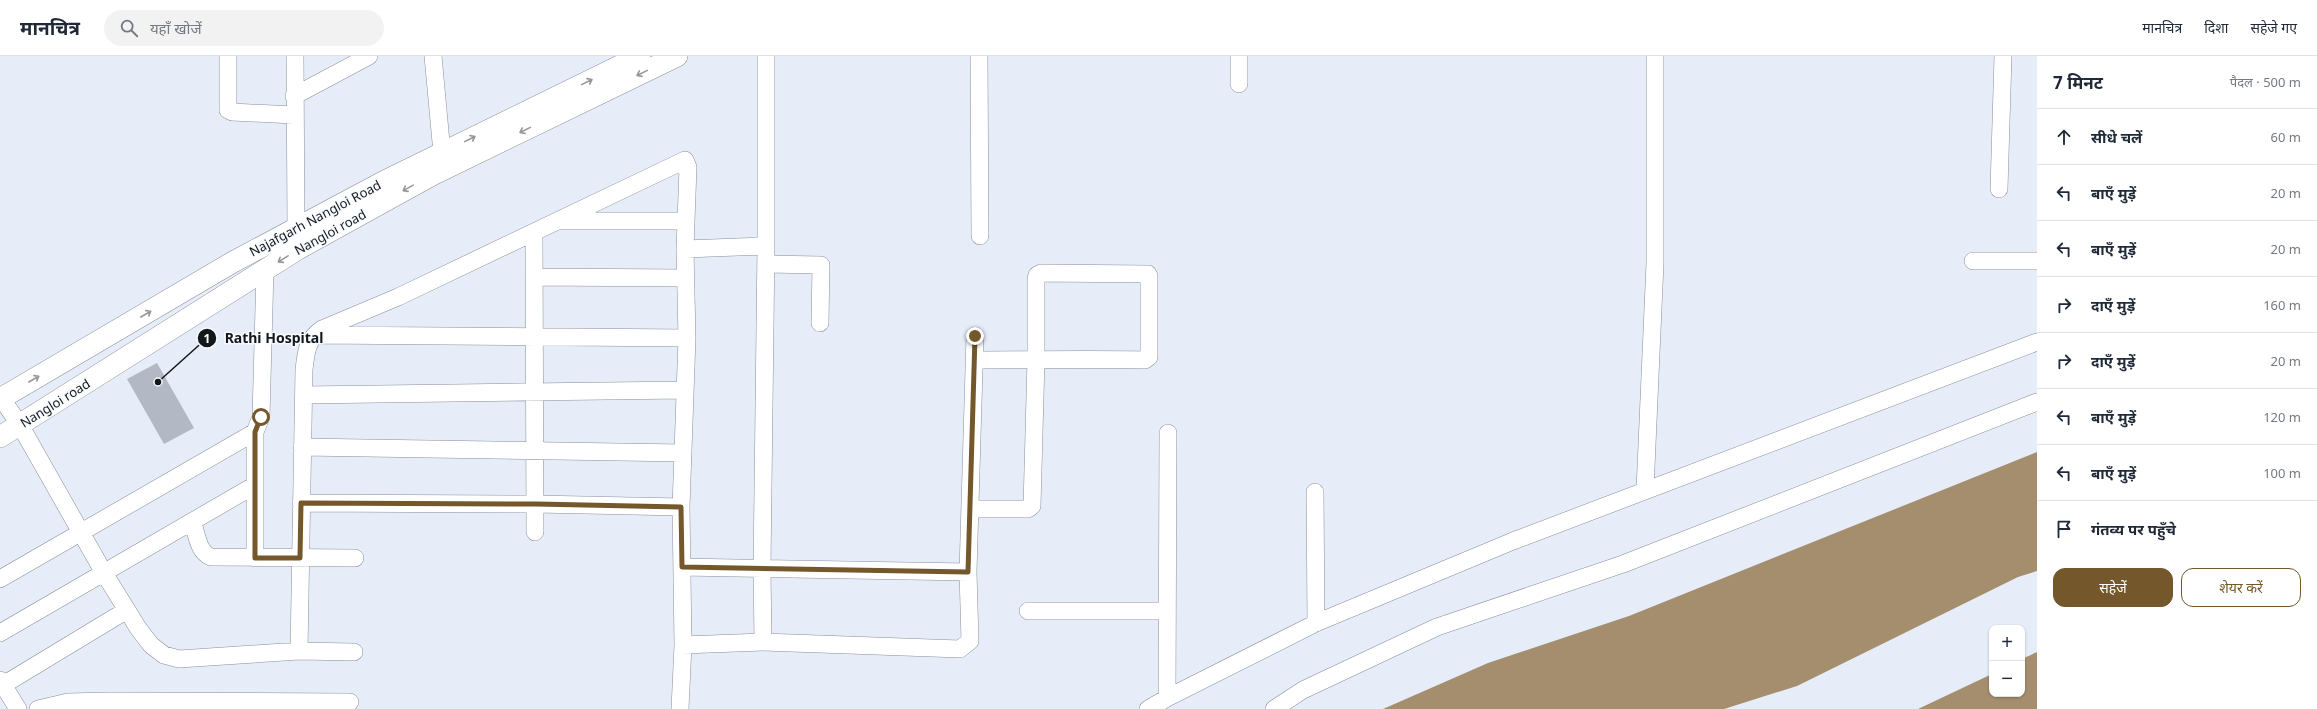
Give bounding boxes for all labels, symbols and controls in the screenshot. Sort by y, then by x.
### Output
search box [104,10,384,46]
text: मानचित्र [20,15,80,41]
icon: search [118,17,140,39]
text: यहाँ खोजें [150,18,202,38]
text: मानचित्र [2142,18,2182,37]
text: दिशा [2204,18,2228,37]
text: सहेजे गए [2250,18,2297,37]
one-way arrow [636,70,648,77]
text: 7 मिनट [2053,71,2103,94]
text: पैदल · 500 m [2230,73,2301,91]
one-way arrow [580,78,592,85]
icon: ahead [2053,126,2075,148]
one-way arrow [519,127,531,134]
text: सीधे चलें [2091,127,2142,147]
text: 60 m [2271,128,2301,146]
one-way arrow [464,135,476,143]
street label: Najafgarh Nangloi Road [246,176,384,260]
icon: left [2053,182,2075,204]
text: बाएँ मुड़ें [2091,183,2136,203]
one-way arrow [402,184,414,192]
text: 20 m [2271,184,2301,202]
street label: Nangloi road [291,205,369,259]
icon: left [2053,238,2075,260]
text: बाएँ मुड़ें [2091,239,2136,259]
text: 20 m [2271,240,2301,258]
one-way arrow [277,255,289,263]
icon: right [2053,294,2075,316]
text: दाएँ मुड़ें [2091,295,2135,315]
text: 160 m [2263,296,2301,314]
one-way arrow [140,309,152,317]
callout: Rathi Hospital [197,325,332,351]
route end [966,327,984,345]
text: Rathi Hospital [225,328,323,347]
text: 1 [204,330,210,347]
icon: right [2053,350,2075,372]
text: दाएँ मुड़ें [2091,351,2135,371]
text: 20 m [2271,352,2301,370]
street label: Nangloi road [17,374,93,432]
one-way arrow [28,375,40,383]
icon: left [2053,406,2075,428]
text: बाएँ मुड़ें [2091,407,2136,427]
route start [252,408,270,426]
text: 120 m [2263,408,2301,426]
icon: left [2053,462,2075,484]
text: बाएँ मुड़ें [2091,463,2136,483]
text: 100 m [2263,464,2301,482]
icon: arrive [2053,518,2075,540]
text: गंतव्य पर पहुँचे [2091,519,2176,539]
button: सहेजें [2053,568,2173,607]
button: शेयर करें [2181,568,2301,607]
map controls [1989,625,2025,697]
button: + [1989,625,2025,661]
button: − [1989,661,2025,697]

